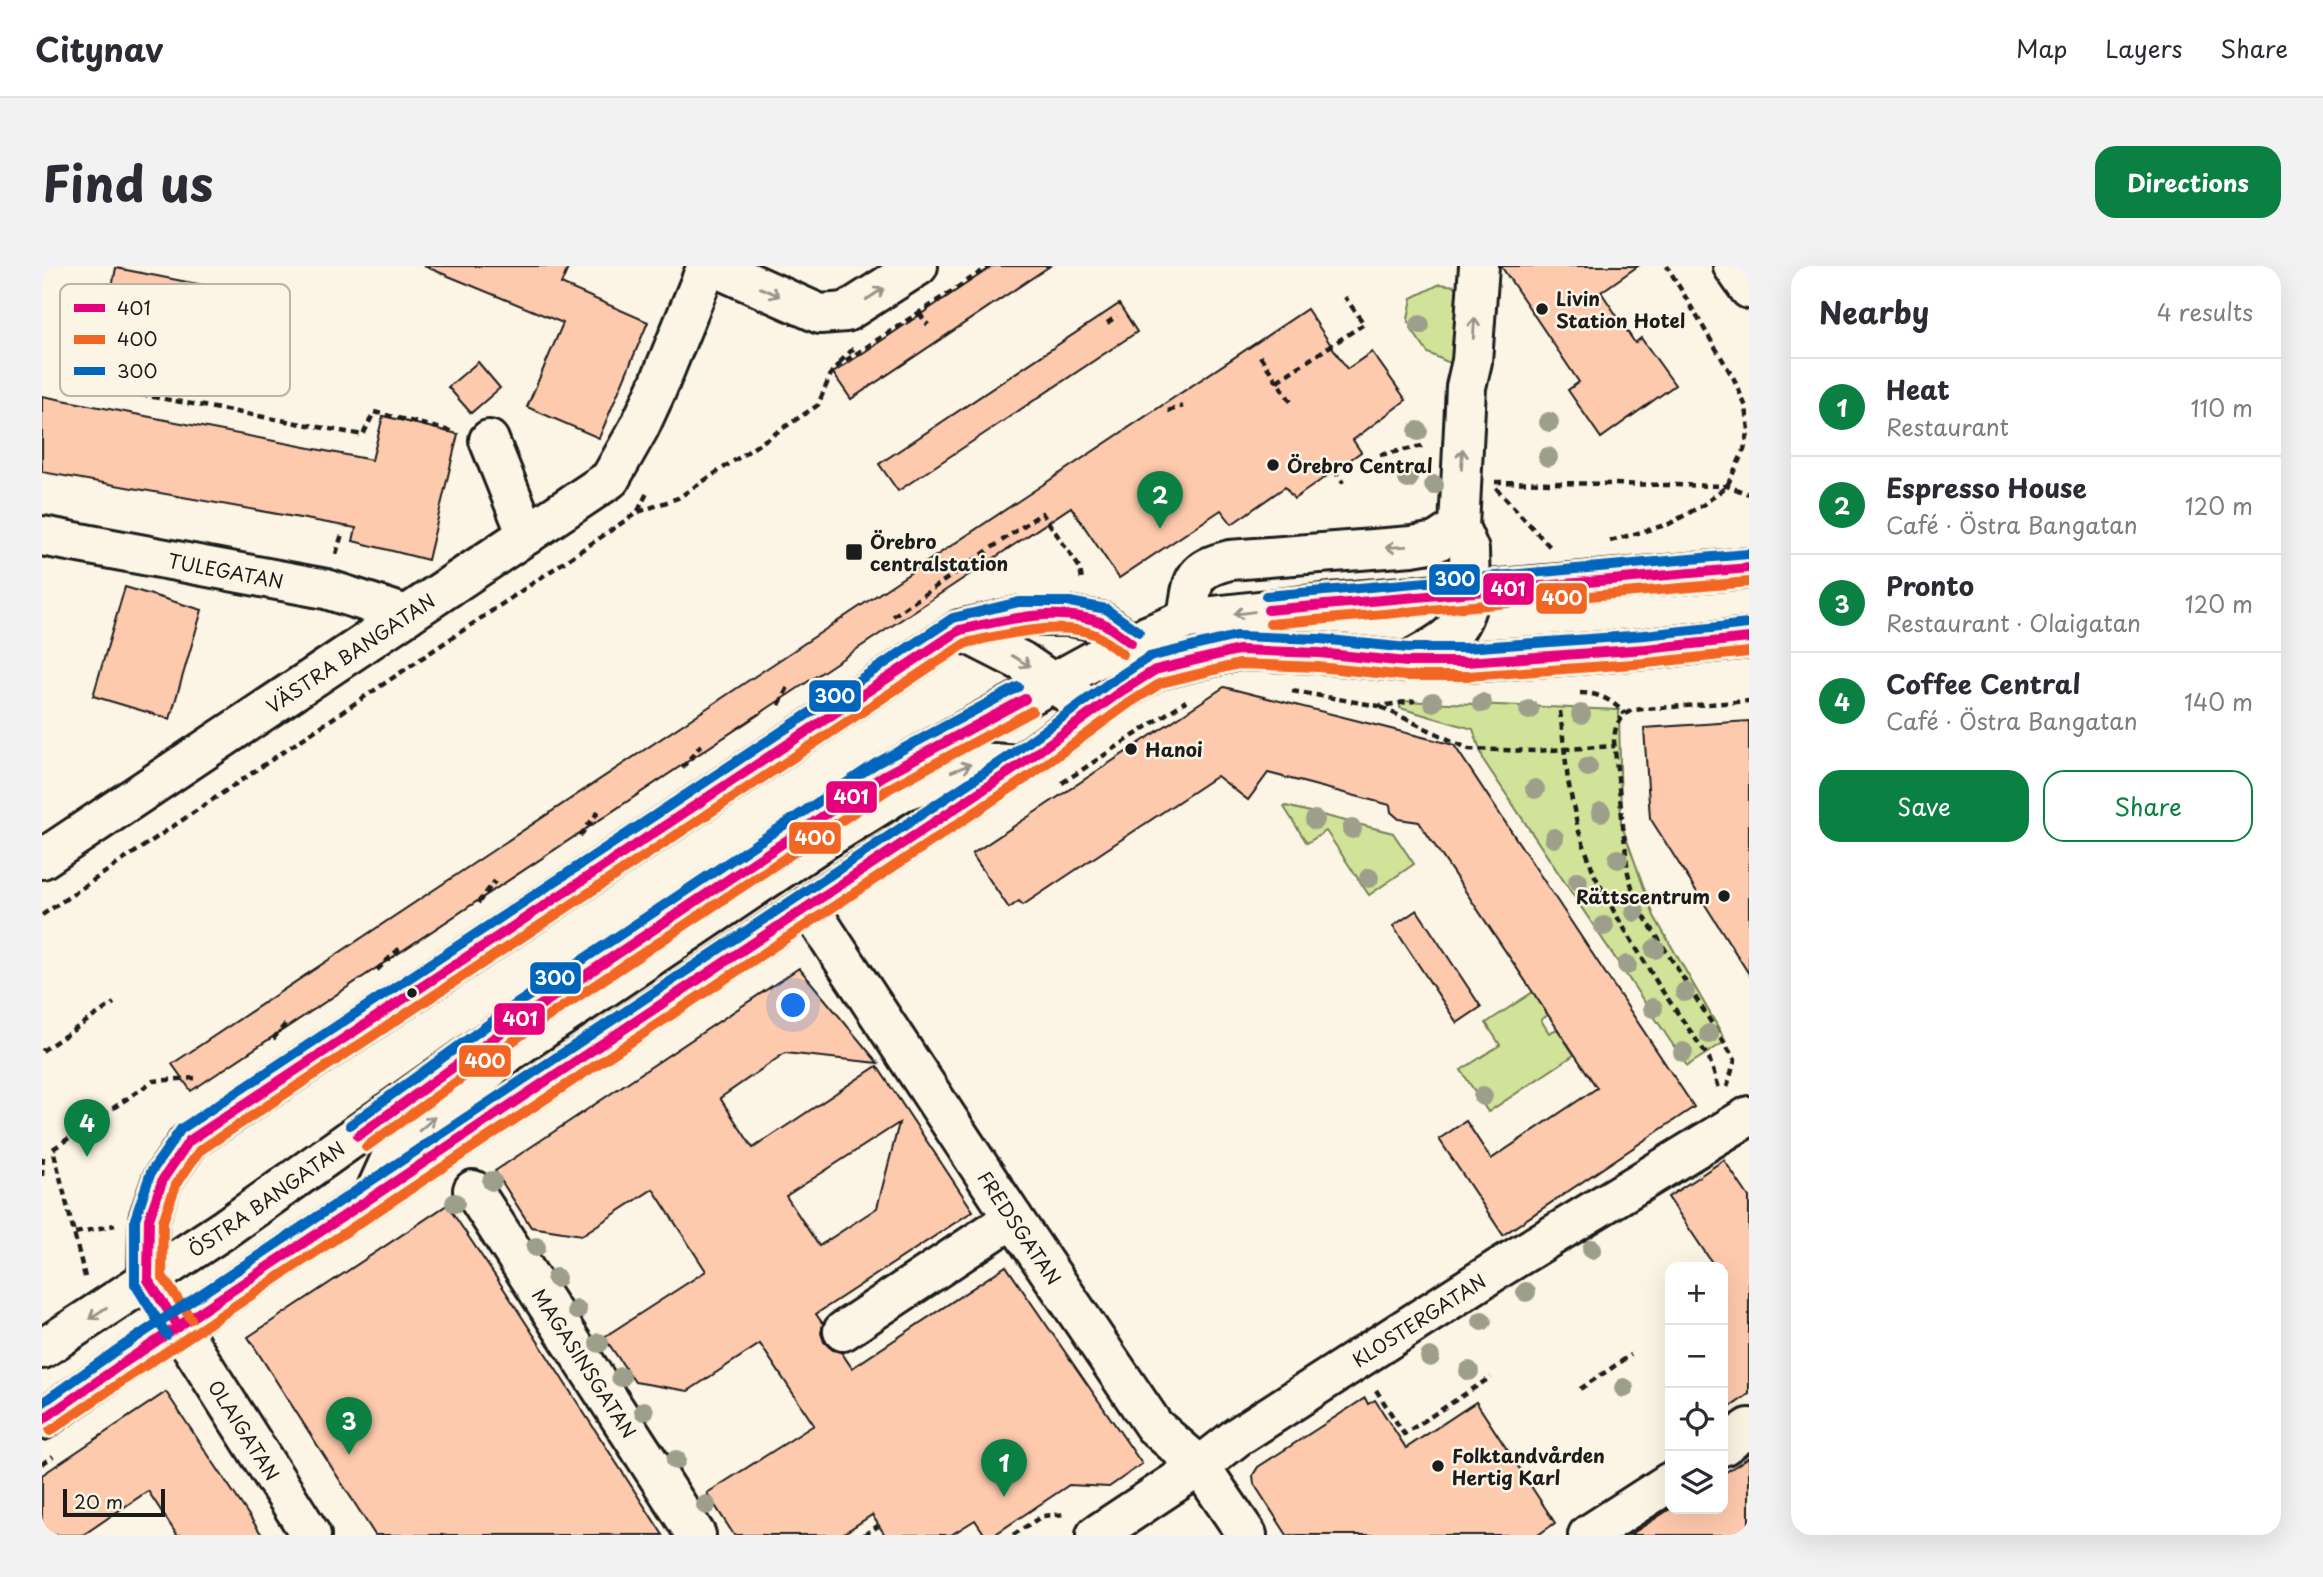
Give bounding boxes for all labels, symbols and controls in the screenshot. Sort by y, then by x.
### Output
text: Citynav [35,23,163,73]
text: Map [2016,30,2067,66]
text: Layers [2105,30,2182,66]
text: Share [2220,30,2288,66]
text: Find us [42,145,213,219]
button: Directions [2095,146,2281,218]
legend [60,284,290,396]
place label: Livin Station Hotel [1556,284,1685,334]
one-way arrow [759,286,781,299]
one-way arrow [864,286,884,300]
text: Nearby [1819,289,1929,334]
text: 401 [117,293,151,321]
text: 4 results [2157,294,2253,329]
marker: Livin Station Hotel [1534,301,1550,317]
one-way arrow [1468,318,1481,340]
text: 400 [117,324,157,352]
text: 300 [117,356,157,384]
text: Heat [1886,370,1950,409]
text: 1 [1837,390,1848,425]
text: 110 m [2191,390,2253,425]
text: Restaurant [1886,409,2009,444]
one-way arrow [1456,448,1469,471]
place label: Örebro Central [1287,451,1433,479]
marker: Örebro Central [1265,457,1281,473]
text: Espresso House [1886,468,2087,507]
pin: 2 [1137,471,1183,529]
text: 2 [1834,488,1850,523]
text: 120 m [2185,488,2253,523]
text: Café · Östra Bangatan [1886,507,2137,542]
place label: Örebro centralstation [870,527,1008,577]
one-way arrow [1384,540,1407,553]
marker: Örebro centralstation [844,542,864,562]
street label: TULEGATAN [166,546,286,595]
line badge: 300 [1428,563,1481,596]
text: 300 [1435,564,1475,592]
text: Pronto [1886,566,1974,605]
line badge: 401 [1482,572,1535,606]
text: 401 [1491,574,1526,602]
line badge: 400 [1535,582,1588,615]
text: 400 [1542,583,1583,611]
street label: VÄSTRA BANGATAN [261,586,440,719]
text: 3 [1834,586,1850,621]
text: 120 m [2185,586,2253,621]
text: Restaurant · Olaigatan [1886,605,2141,640]
one-way arrow [1233,606,1256,619]
one-way arrow [1011,654,1031,668]
text: Coffee Central [1886,664,2080,703]
line badge: 300 [808,679,862,713]
text: 300 [815,681,855,709]
text: 4 [1834,684,1850,719]
text: 140 m [2184,684,2253,719]
text: Café · Östra Bangatan [1886,703,2137,738]
place label: Hanoi [1145,735,1203,763]
marker: Hanoi [1123,741,1139,757]
one-way arrow [949,761,971,774]
button: Save [1819,770,2029,842]
button: Share [2043,770,2253,842]
line badge: 401 [825,780,878,814]
text: 401 [834,782,869,810]
line badge: 400 [788,821,842,855]
text: 400 [795,823,836,851]
place label: Rättscentrum [1576,882,1710,910]
marker: Rättscentrum [1716,888,1732,904]
line badge: 300 [529,961,582,995]
text: 300 [535,963,575,991]
unlabelled marker [405,986,419,1000]
your location [776,988,810,1022]
line badge: 401 [493,1002,546,1036]
text: 401 [503,1004,538,1032]
line badge: 400 [458,1044,512,1078]
text: 400 [465,1046,506,1074]
pin: 4 [64,1099,110,1157]
one-way arrow [417,1116,435,1132]
street label: ÖSTRA BANGATAN [183,1134,350,1263]
street label: FREDSGATAN [971,1165,1068,1290]
map controls [1665,1262,1728,1514]
button: + [1665,1262,1728,1325]
street label: KLOSTERGATAN [1346,1267,1491,1373]
street label: MAGASINSGATAN [526,1283,644,1443]
one-way arrow [89,1306,108,1321]
button: − [1665,1325,1728,1388]
street label: OLAIGATAN [202,1374,287,1486]
button: locate [1665,1388,1728,1451]
pin: 3 [326,1397,372,1455]
pin: 1 [981,1439,1027,1497]
place label: Folktandvården Hertig Karl [1452,1441,1605,1491]
button: layers [1665,1451,1728,1514]
marker: Folktandvården Hertig Karl [1430,1458,1446,1474]
scale bar [63,1486,164,1518]
text: 20 m [74,1487,123,1515]

